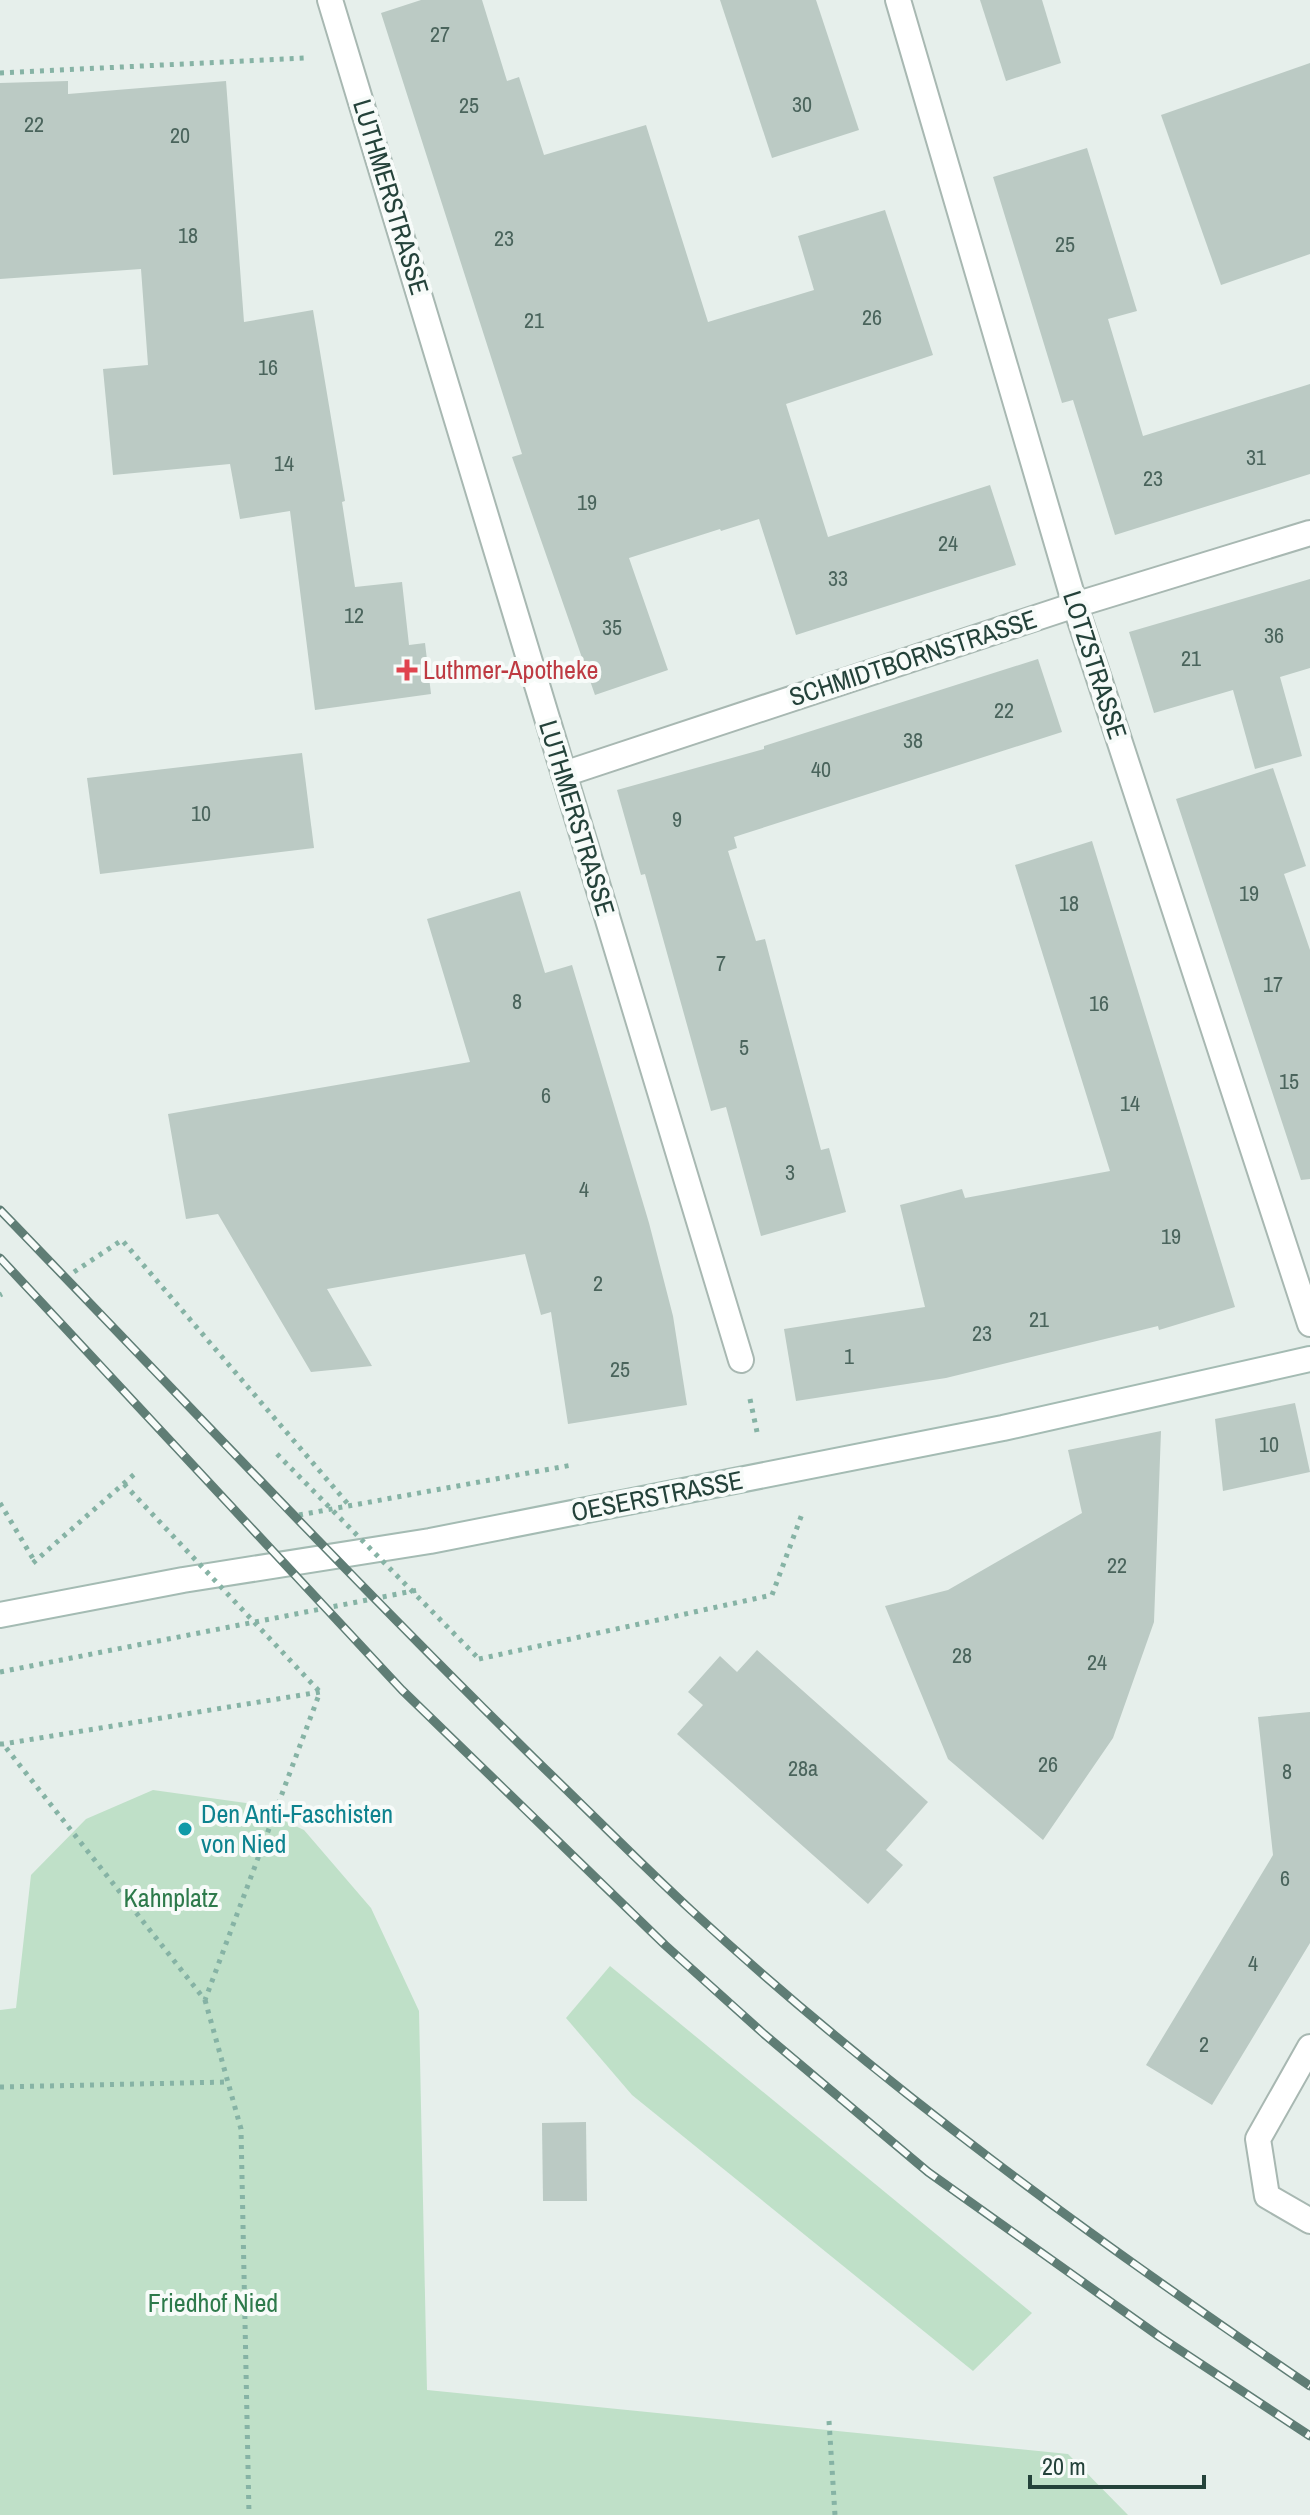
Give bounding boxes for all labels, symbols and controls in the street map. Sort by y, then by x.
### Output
house number: 27 [430,19,450,49]
house number: 30 [792,89,812,119]
house number: 25 [459,90,479,120]
street label: LUTHMERSTRASSE [345,95,438,299]
house number: 22 [24,109,44,139]
house number: 20 [170,120,190,150]
house number: 18 [178,220,198,250]
house number: 23 [494,223,514,253]
house number: 25 [1055,229,1075,259]
house number: 26 [862,302,882,332]
house number: 21 [524,305,544,335]
house number: 16 [258,352,278,382]
house number: 31 [1246,442,1266,472]
house number: 14 [274,448,294,478]
house number: 23 [1143,463,1163,493]
house number: 19 [577,487,597,517]
house number: 24 [938,528,958,558]
house number: 33 [828,563,848,593]
street label: LOTZSTRASSE [1055,586,1136,743]
house number: 12 [344,600,364,630]
street label: SCHMIDTBORNSTRASSE [785,601,1041,714]
house number: 35 [602,612,622,642]
house number: 36 [1264,620,1284,650]
house number: 21 [1181,643,1201,673]
place label: Luthmer-Apotheke [423,652,598,687]
marker: Luthmer-Apotheke [398,661,416,679]
house number: 22 [994,695,1014,725]
street label: LUTHMERSTRASSE [531,716,624,920]
house number: 38 [903,725,923,755]
house number: 40 [811,754,831,784]
house number: 10 [191,798,211,828]
house number: 9 [672,804,682,834]
house number: 19 [1239,878,1259,908]
house number: 18 [1059,888,1079,918]
house number: 7 [716,948,726,978]
house number: 17 [1263,969,1283,999]
house number: 8 [512,986,522,1016]
house number: 16 [1089,988,1109,1018]
house number: 5 [739,1032,749,1062]
house number: 15 [1279,1066,1299,1096]
house number: 6 [541,1080,551,1110]
house number: 14 [1120,1088,1140,1118]
house number: 3 [785,1157,795,1187]
house number: 4 [579,1174,589,1204]
house number: 19 [1161,1221,1181,1251]
house number: 2 [593,1268,603,1298]
house number: 21 [1029,1304,1049,1334]
house number: 23 [972,1318,992,1348]
house number: 1 [844,1341,854,1371]
house number: 25 [610,1354,630,1384]
house number: 10 [1259,1429,1279,1459]
street label: OESERSTRASSE [568,1462,746,1529]
house number: 22 [1107,1550,1127,1580]
house number: 28 [952,1640,972,1670]
house number: 24 [1087,1647,1107,1677]
house number: 26 [1038,1749,1058,1779]
house number: 28a [788,1753,818,1783]
house number: 8 [1282,1756,1292,1786]
place label: Den Anti-Faschisten von Nied [201,1796,393,1861]
marker: Den Anti-Faschisten von Nied [176,1820,194,1838]
house number: 6 [1280,1863,1290,1893]
park label: Kahnplatz [124,1880,218,1915]
house number: 4 [1248,1948,1258,1978]
house number: 2 [1199,2029,1209,2059]
park label: Friedhof Nied [148,2285,278,2320]
scale bar [1030,2439,1204,2489]
text: 20 m [1042,2450,1086,2482]

